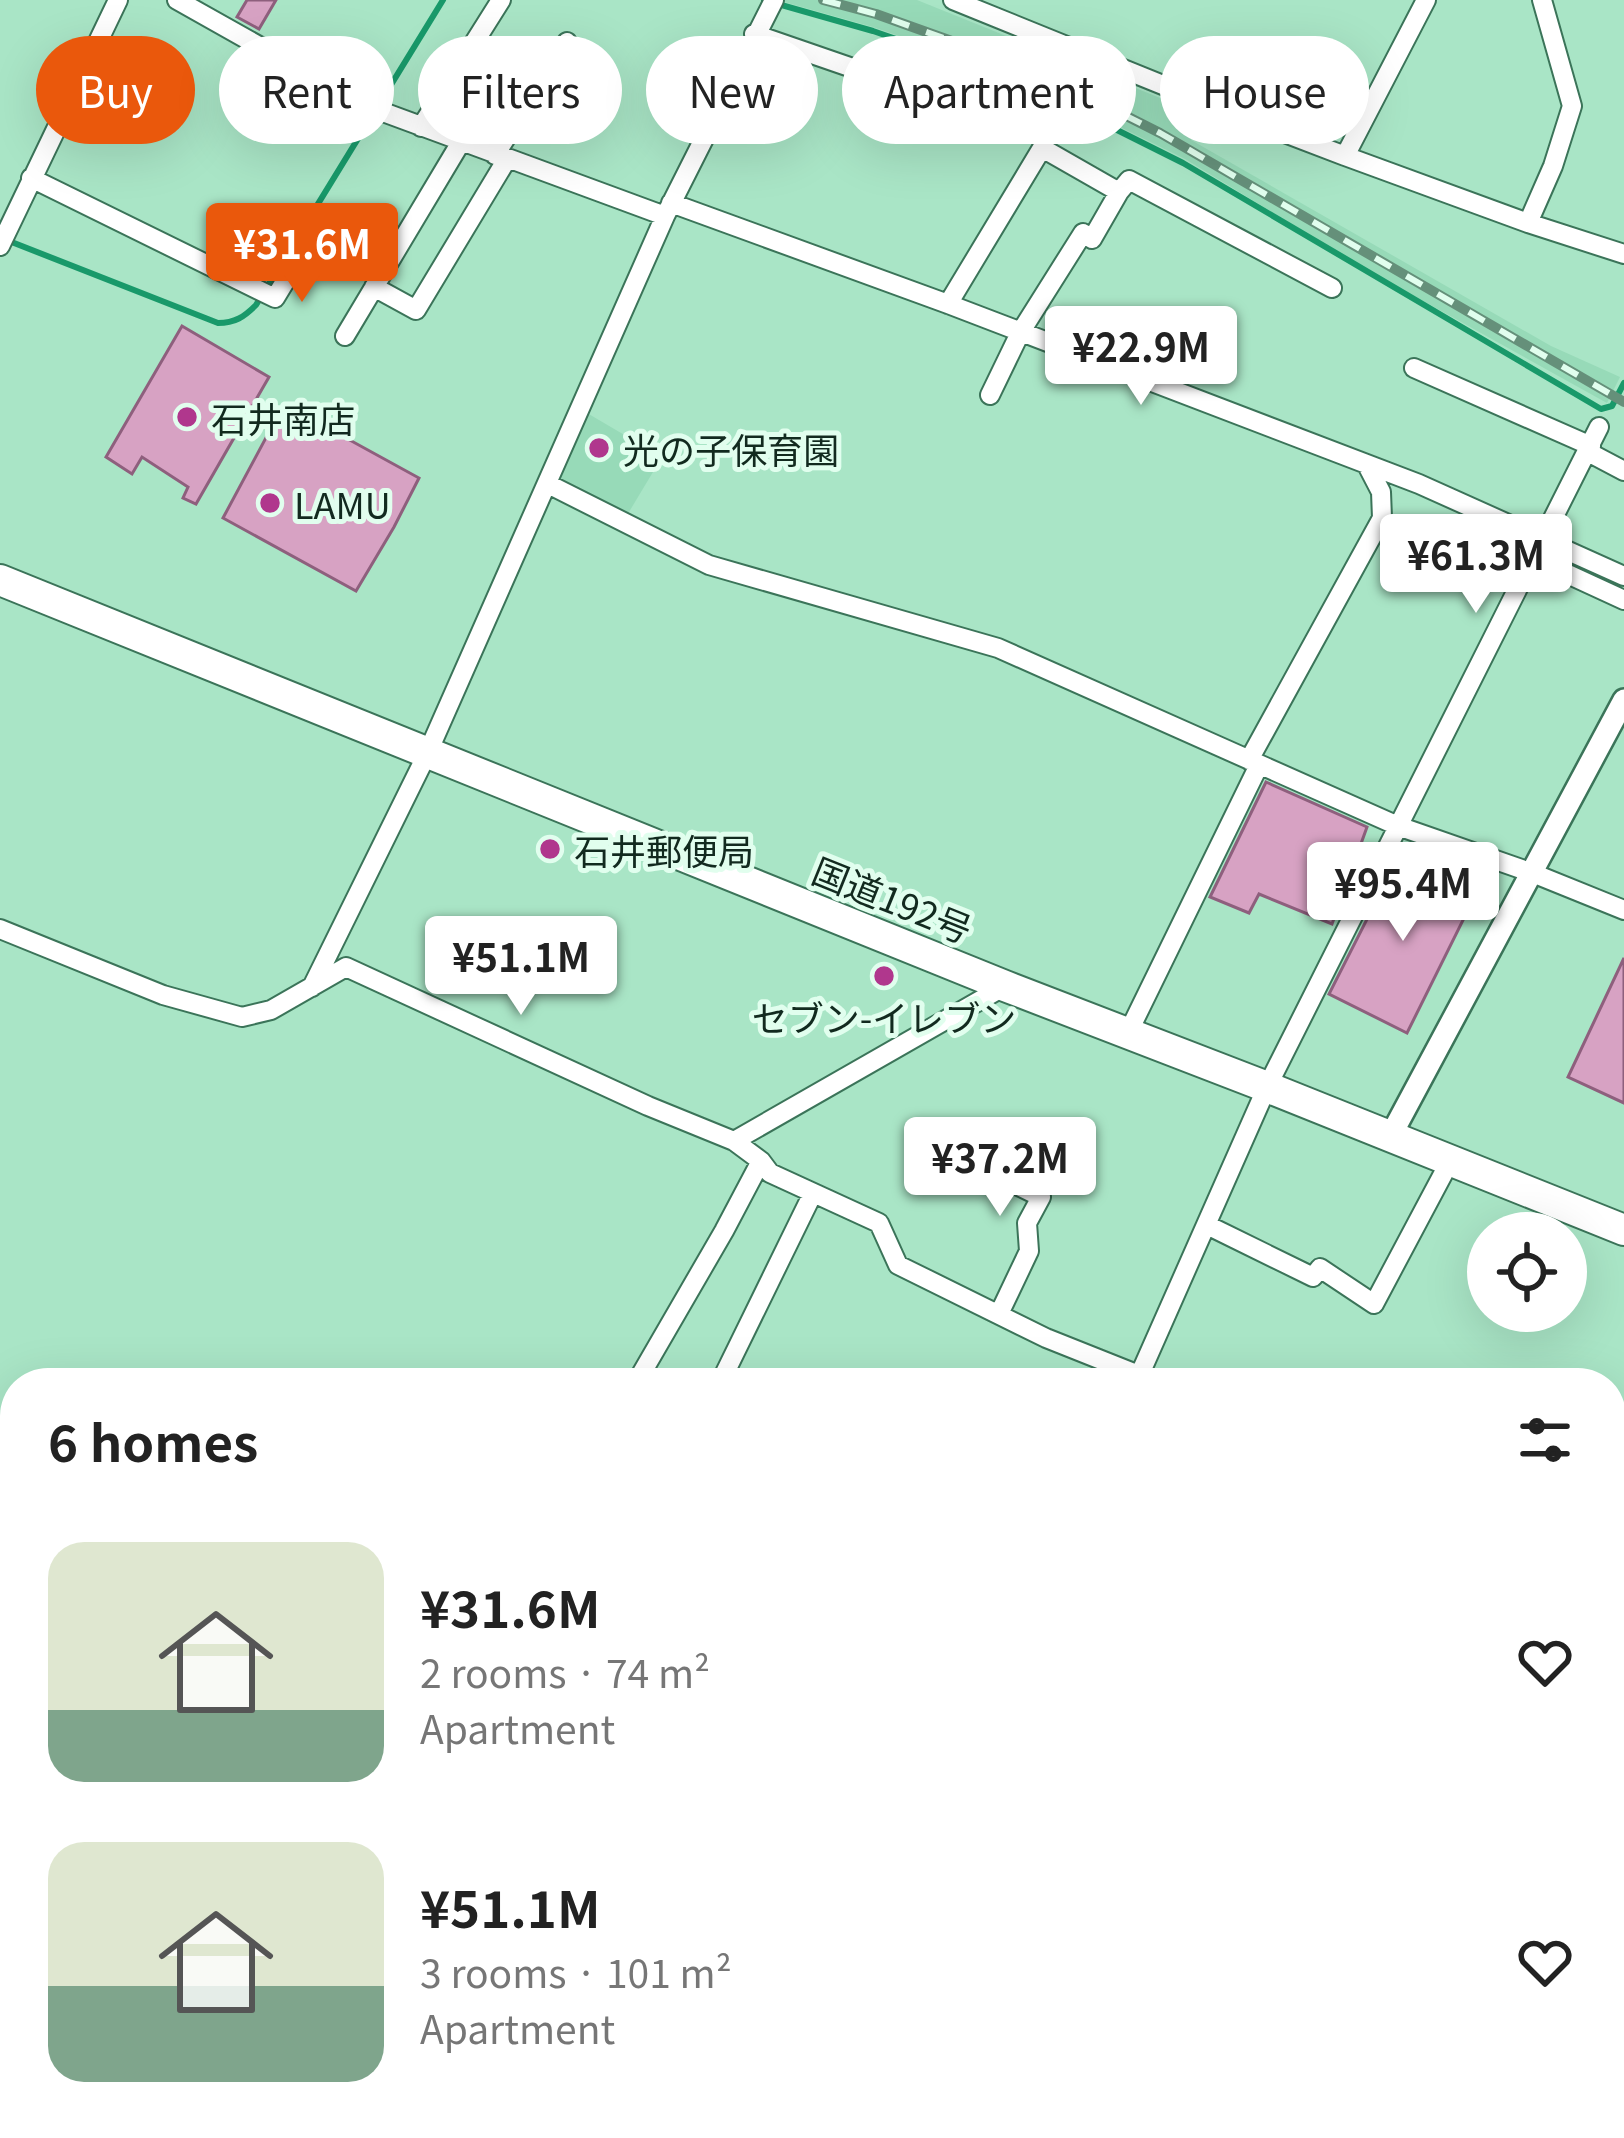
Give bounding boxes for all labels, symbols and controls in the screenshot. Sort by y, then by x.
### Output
chip: Buy [36,36,195,144]
chip: Rent [219,36,394,144]
chip: Filters [418,36,622,144]
chip: New [646,36,818,144]
chip: Apartment [842,36,1136,144]
chip: House [1160,36,1369,144]
pin: ¥31.6M [204,203,400,305]
text: ¥31.6M [233,214,371,270]
pin: ¥22.9M [1043,306,1239,408]
text: ¥22.9M [1072,317,1210,373]
place label: 石井南店 [211,391,355,443]
marker: 石井南店 [174,404,200,430]
place label: 光の子保育園 [623,422,839,474]
marker: 光の子保育園 [586,435,612,461]
place label: LAMU [294,477,391,529]
marker: LAMU [257,490,283,516]
pin: ¥61.3M [1378,514,1574,616]
text: ¥61.3M [1407,525,1545,581]
place label: 石井郵便局 [574,823,754,875]
marker: 石井郵便局 [537,836,563,862]
street label: 国道192号 [805,842,981,954]
pin: ¥95.4M [1305,842,1501,944]
text: ¥95.4M [1334,853,1472,909]
pin: ¥51.1M [423,916,619,1018]
text: ¥51.1M [452,927,590,983]
marker: セブン-イレブン [871,963,897,989]
place label: セブン-イレブン [752,990,1016,1042]
pin: ¥37.2M [902,1117,1098,1219]
text: ¥37.2M [931,1128,1069,1184]
map controls [1467,1212,1587,1332]
button: locate [1467,1212,1587,1332]
text: 6 homes [48,1403,258,1477]
icon: filters [1512,1407,1578,1473]
text: ¥31.6M [420,1569,600,1643]
icon: home [144,1590,288,1734]
icon: heart [1512,1629,1578,1695]
text: 2 rooms · 74 m² [420,1643,710,1699]
text: Apartment [420,1699,615,1755]
text: ¥51.1M [420,1869,600,1943]
icon: home [144,1890,288,2034]
icon: heart [1512,1929,1578,1995]
text: 3 rooms · 101 m² [420,1943,732,1999]
text: Apartment [420,1999,615,2055]

